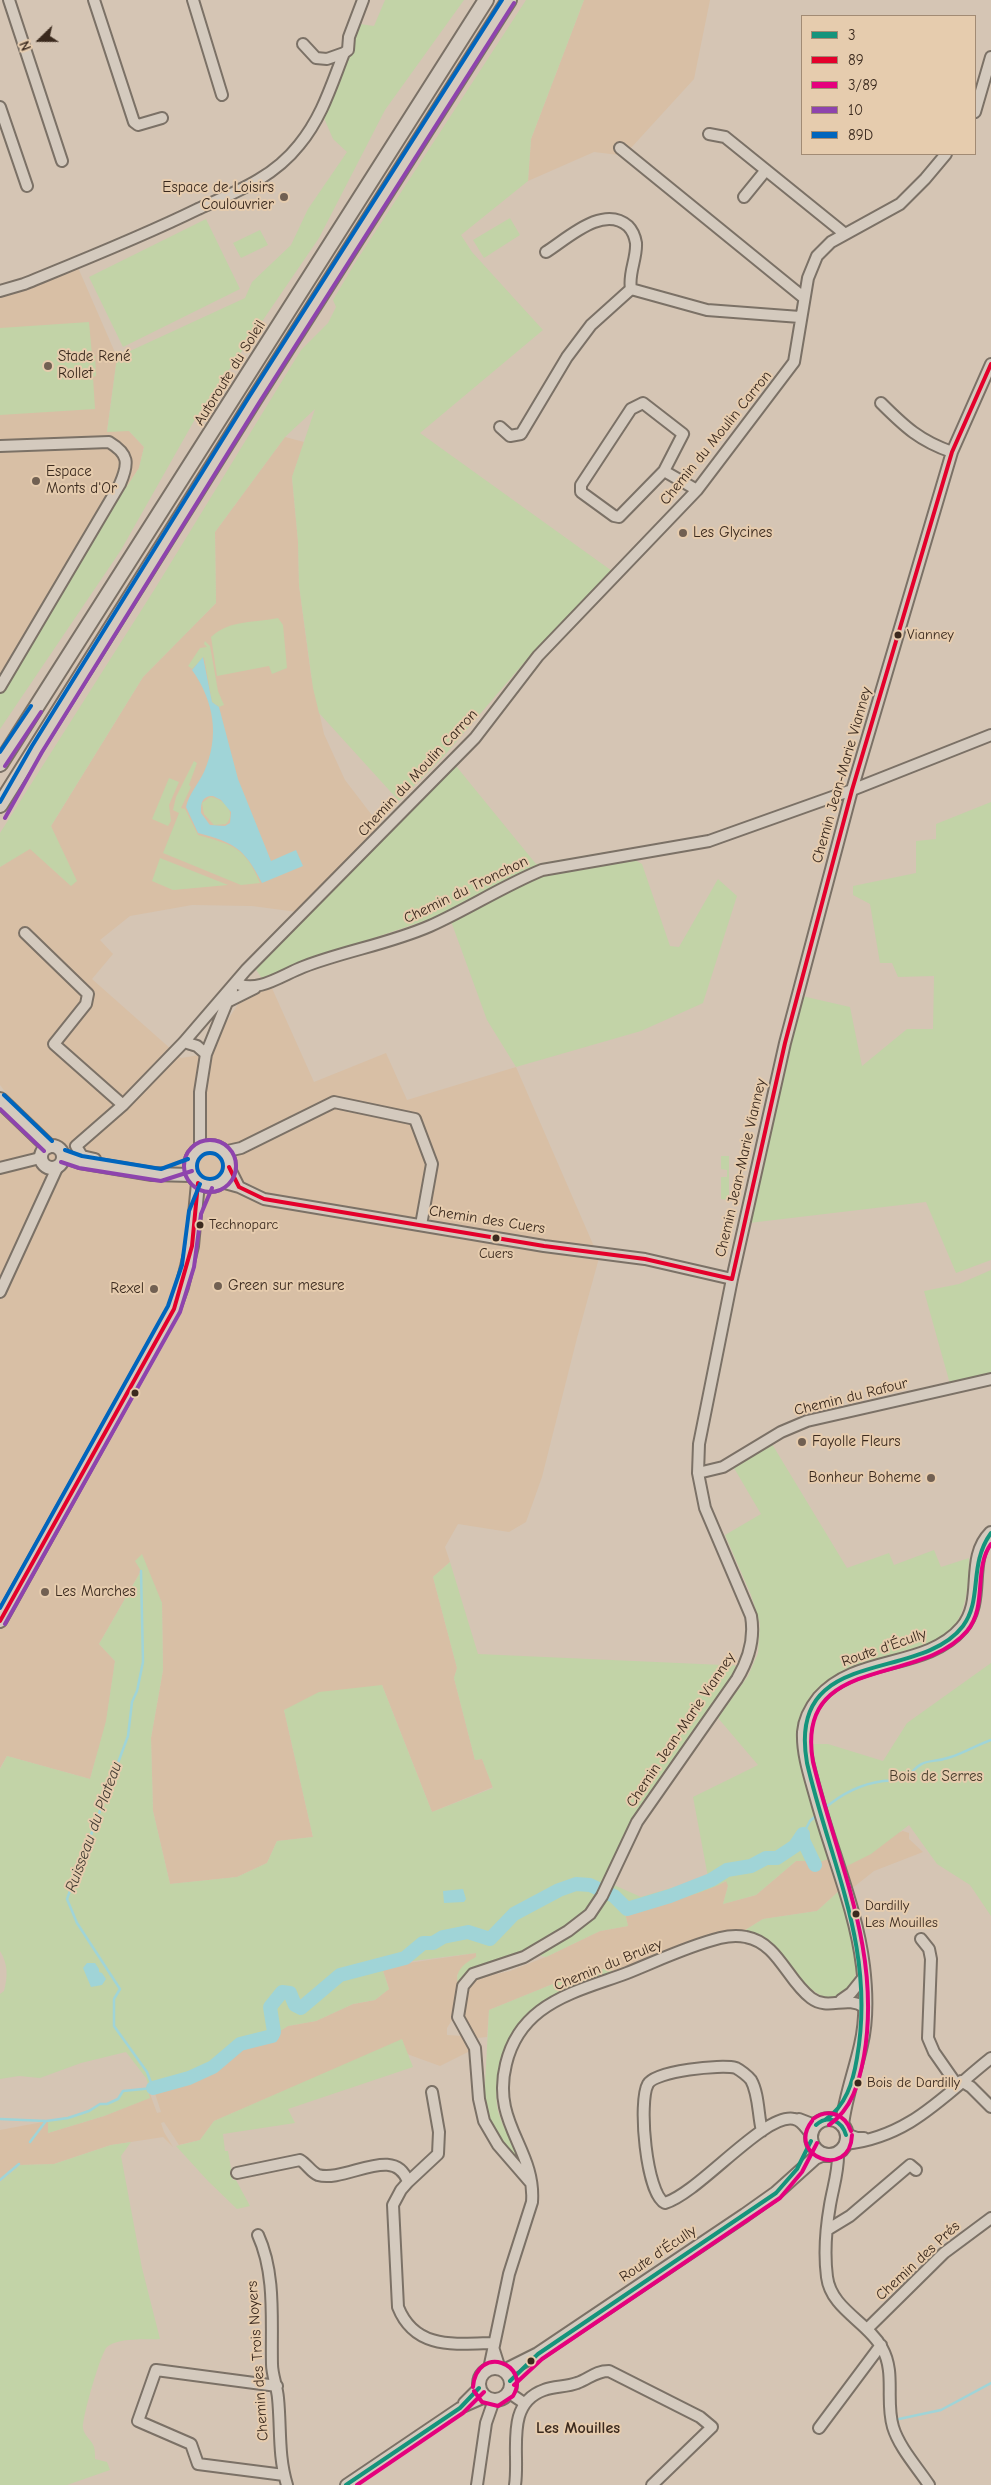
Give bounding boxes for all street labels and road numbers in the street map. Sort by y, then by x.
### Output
street label: Autoroute du Soleil [191,317,269,429]
street label: Chemin du Moulin Carron [656,367,776,509]
street label: Chemin Jean-Marie Vianney [808,685,876,865]
street label: Chemin du Moulin Carron [354,706,482,840]
street label: Chemin du Tronchon [401,852,531,928]
street label: Chemin Jean-Marie Vianney [712,1077,770,1259]
street label: Chemin des Cuers [428,1202,546,1238]
street label: Chemin du Rafour [792,1374,910,1420]
street label: Route d'Écully [839,1625,929,1671]
street label: Chemin Jean-Marie Vianney [623,1649,739,1811]
street label: Chemin du Bruley [551,1935,665,1995]
street label: Chemin des Prés [872,2218,964,2304]
street label: Route d'Écully [616,2222,700,2286]
street label: Chemin des Trois Noyers [243,2280,273,2442]

